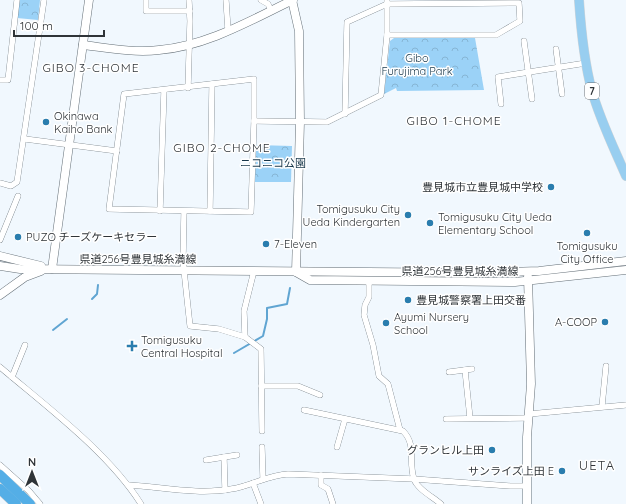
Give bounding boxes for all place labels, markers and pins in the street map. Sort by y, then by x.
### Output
place label: Okinawa Kaiho Bank [54,109,113,136]
marker: Okinawa Kaiho Bank [41,117,51,127]
place label: 豊見城市立豊見城中学校 [422,180,543,194]
marker: 豊見城市立豊見城中学校 [546,182,556,192]
place label: Tomigusuku City Ueda Kindergarten [303,202,400,229]
marker: Tomigusuku City Ueda Kindergarten [403,210,413,220]
place label: Tomigusuku City Ueda Elementary School [438,210,552,237]
marker: Tomigusuku City Ueda Elementary School [425,218,435,228]
marker: Tomigusuku City Office [582,228,592,238]
place label: PUZO チーズケーキセラー [26,230,157,244]
marker: PUZO チーズケーキセラー [13,232,23,242]
place label: 7-Eleven [274,237,317,251]
marker: 7-Eleven [261,239,271,249]
place label: Tomigusuku City Office [557,239,617,266]
place label: 豊見城警察署上田交番 [416,293,526,307]
marker: 豊見城警察署上田交番 [403,295,413,305]
place label: Ayumi Nursery School [394,310,469,337]
place label: A-COOP [555,315,597,329]
marker: A-COOP [600,317,610,327]
marker: Ayumi Nursery School [381,318,391,328]
place label: Tomigusuku Central Hospital [141,333,222,360]
marker: Tomigusuku Central Hospital [126,340,138,352]
place label: グランヒル上田 [407,443,484,457]
marker: グランヒル上田 [487,445,497,455]
place label: サンライズ上田 E [468,464,554,478]
marker: サンライズ上田 E [557,466,567,476]

